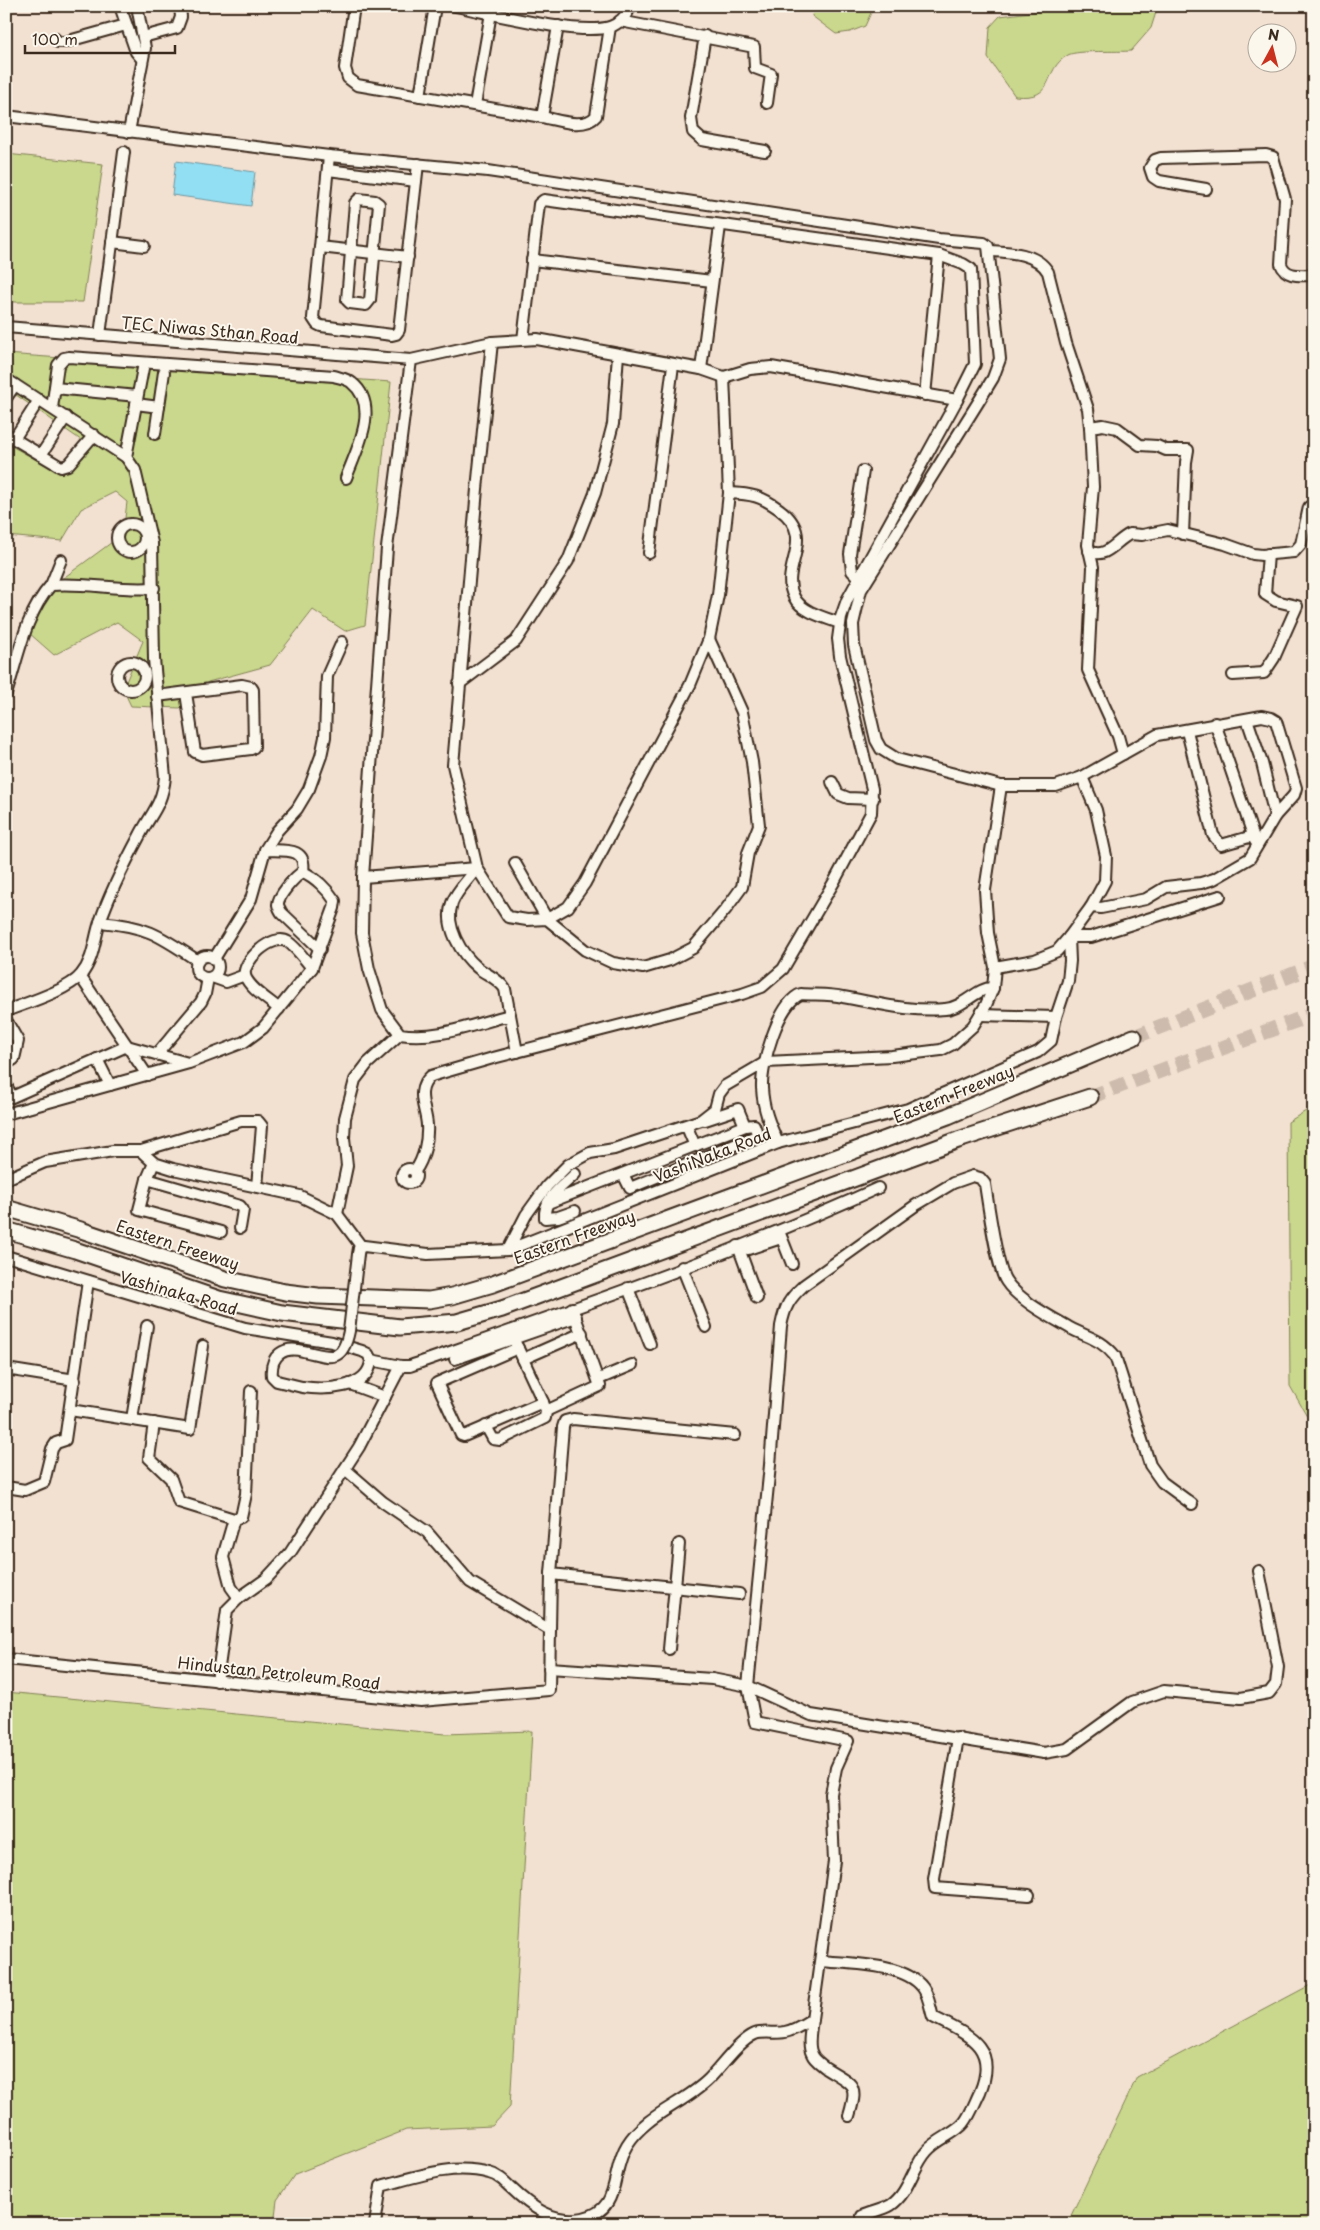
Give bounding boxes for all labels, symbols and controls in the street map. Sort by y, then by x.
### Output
scale bar [25,22,175,54]
north arrow [1248,22,1298,72]
text: N [1267,24,1280,46]
text: 100 m [32,27,78,50]
street label: TEC Niwas Sthan Road [120,309,300,349]
street label: Eastern Freeway [889,1058,1017,1128]
street label: VashiNaka Road [649,1120,775,1188]
street label: Eastern Freeway [510,1203,638,1269]
street label: Eastern Freeway [113,1213,243,1275]
street label: Vashinaka Road [117,1264,241,1320]
street label: Hindustan Petroleum Road [176,1649,382,1695]

